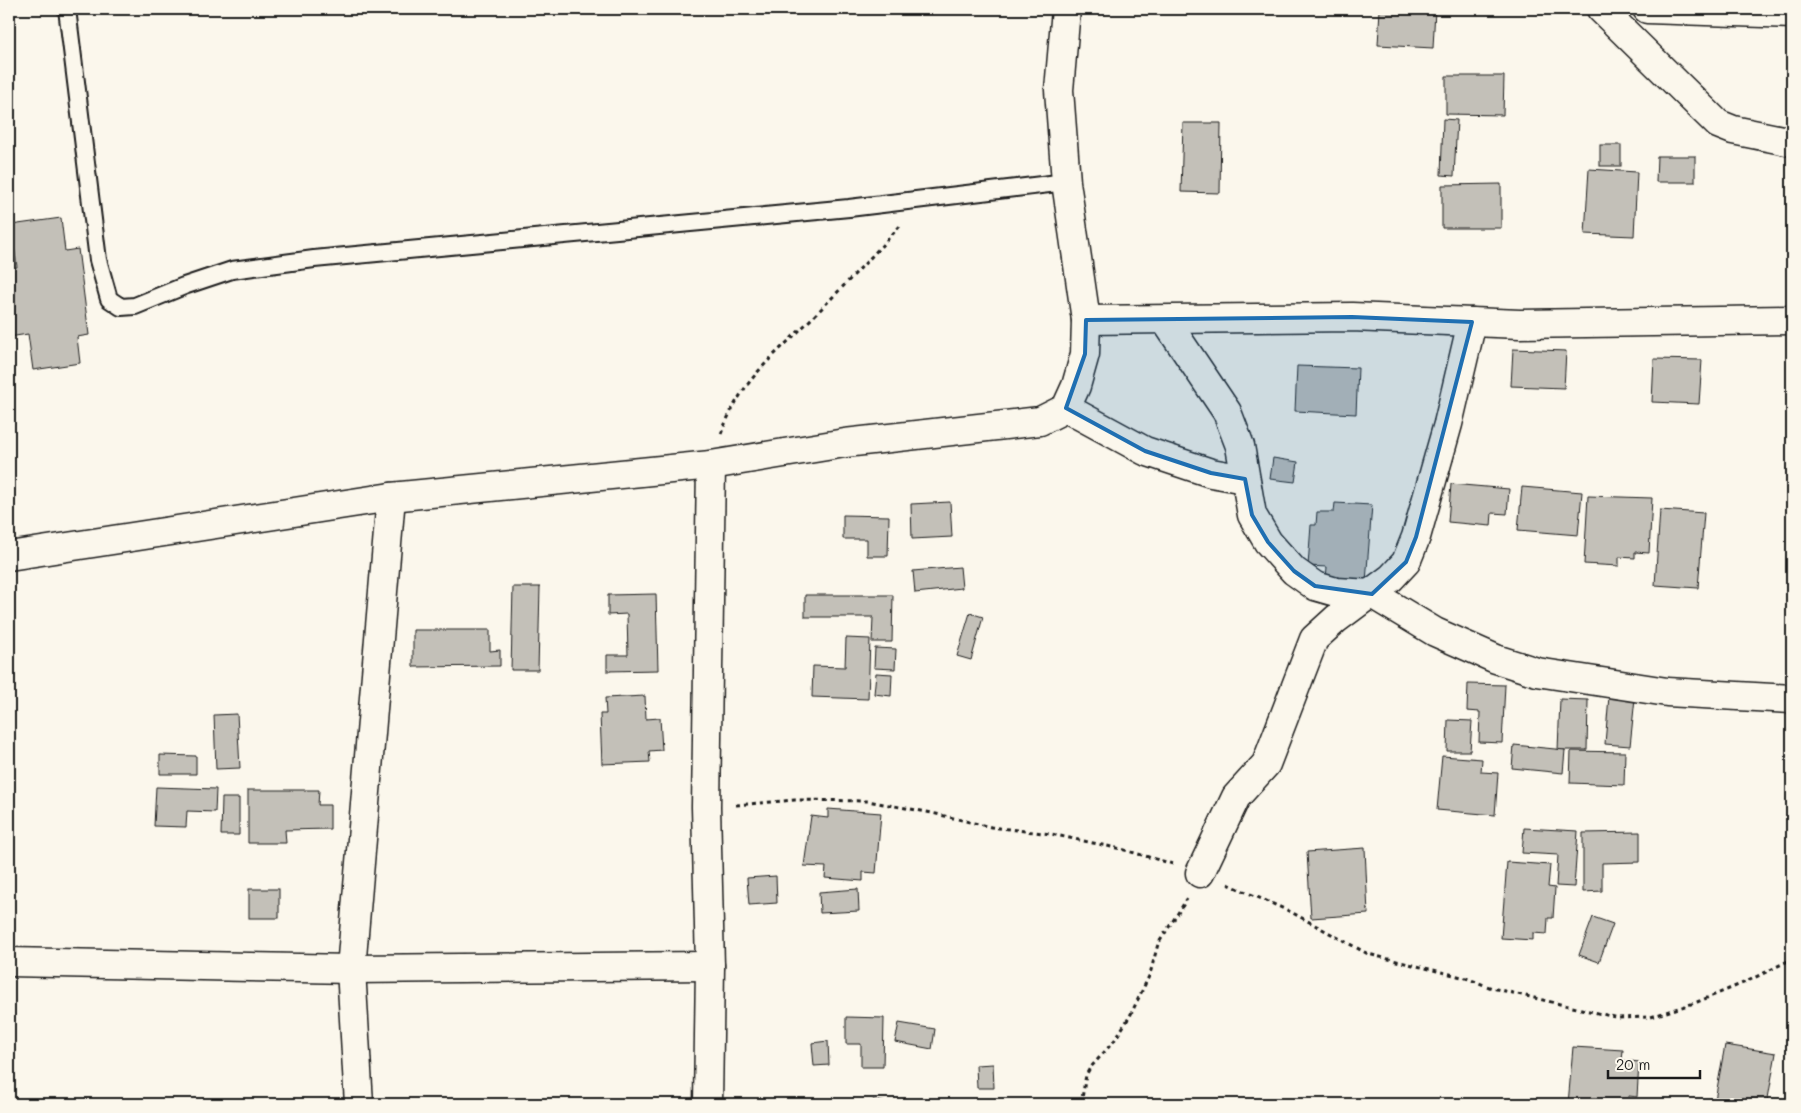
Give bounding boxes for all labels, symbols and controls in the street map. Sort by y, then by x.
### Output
scale bar [1608,1048,1701,1080]
text: 20 m [1616,1054,1650,1074]

